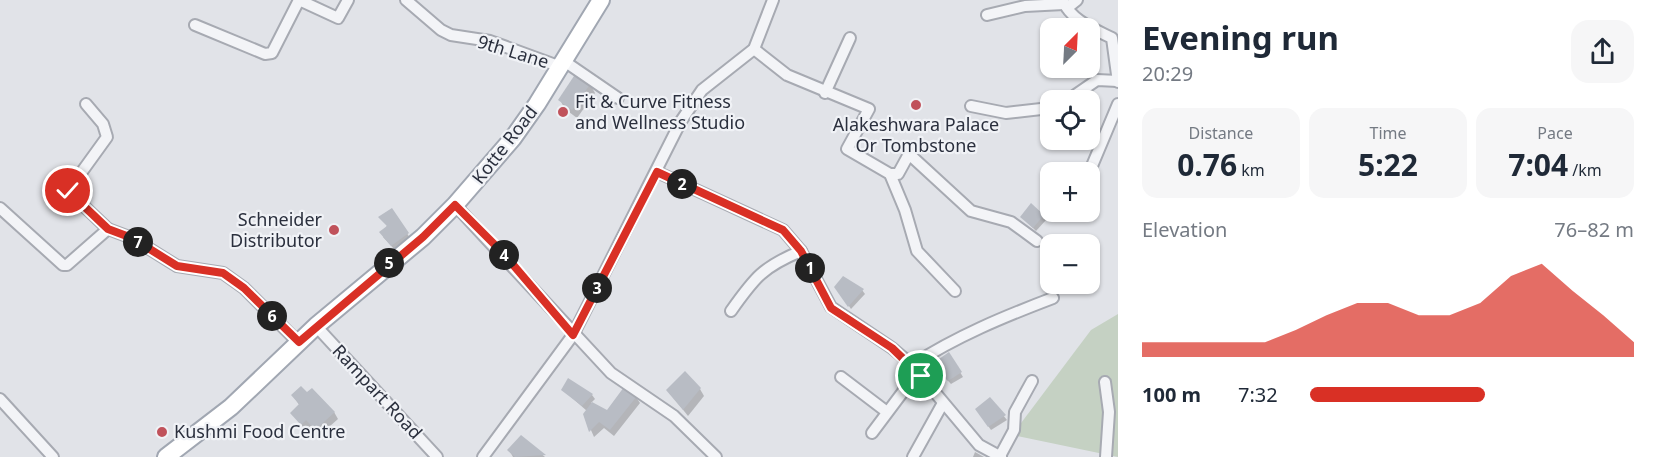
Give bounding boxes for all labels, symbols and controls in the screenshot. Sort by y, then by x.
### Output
text: Evening run [1142,15,1339,60]
north arrow [1040,18,1100,78]
map controls [1040,18,1100,294]
button: share [1571,20,1634,83]
street label: 9th Lane [475,29,552,73]
text: 20:29 [1142,60,1193,87]
place label: Fit & Curve Fitness and Wellness Studio [575,89,745,134]
button: locate [1040,90,1100,150]
marker: Alakeshwara Palace Or Tombstone [909,98,923,112]
street label: Kotte Road [466,100,542,188]
marker: Fit & Curve Fitness and Wellness Studio [556,105,570,119]
place label: Alakeshwara Palace Or Tombstone [833,112,999,157]
text: Distance [1189,122,1253,144]
text: Time [1369,122,1407,144]
text: Pace [1537,122,1573,144]
text: 0.76 [1177,144,1237,185]
text: 5:22 [1358,144,1418,185]
text: 7:04 [1508,144,1568,185]
text: km [1237,159,1265,181]
text: /km [1568,159,1602,181]
button: + [1040,162,1100,222]
pin [42,165,93,216]
pin: 2 [667,169,697,199]
text: 2 [677,173,687,195]
icon: check [51,174,84,207]
place label: Schneider Distributor [230,207,323,252]
text: Elevation [1142,216,1227,243]
text: 76–82 m [1554,216,1634,243]
marker: Schneider Distributor [327,223,341,237]
pin: 7 [123,227,153,257]
text: 7 [133,231,143,253]
button: − [1040,234,1100,294]
pin: 4 [489,240,519,270]
text: 4 [499,244,509,266]
pin: 5 [374,248,404,278]
text: 5 [384,252,394,274]
pin: 1 [795,253,825,283]
text: 1 [805,257,815,279]
pin: 3 [582,273,612,303]
text: 3 [592,277,602,299]
pin: 6 [257,301,287,331]
text: 6 [267,305,277,327]
street label: Rampart Road [328,339,428,444]
pin [895,350,946,401]
icon: arrive [904,359,937,392]
text: 100 m [1142,381,1201,408]
text: 7:32 [1238,381,1278,408]
place label: Kushmi Food Centre [174,419,345,443]
marker: Kushmi Food Centre [155,425,169,439]

